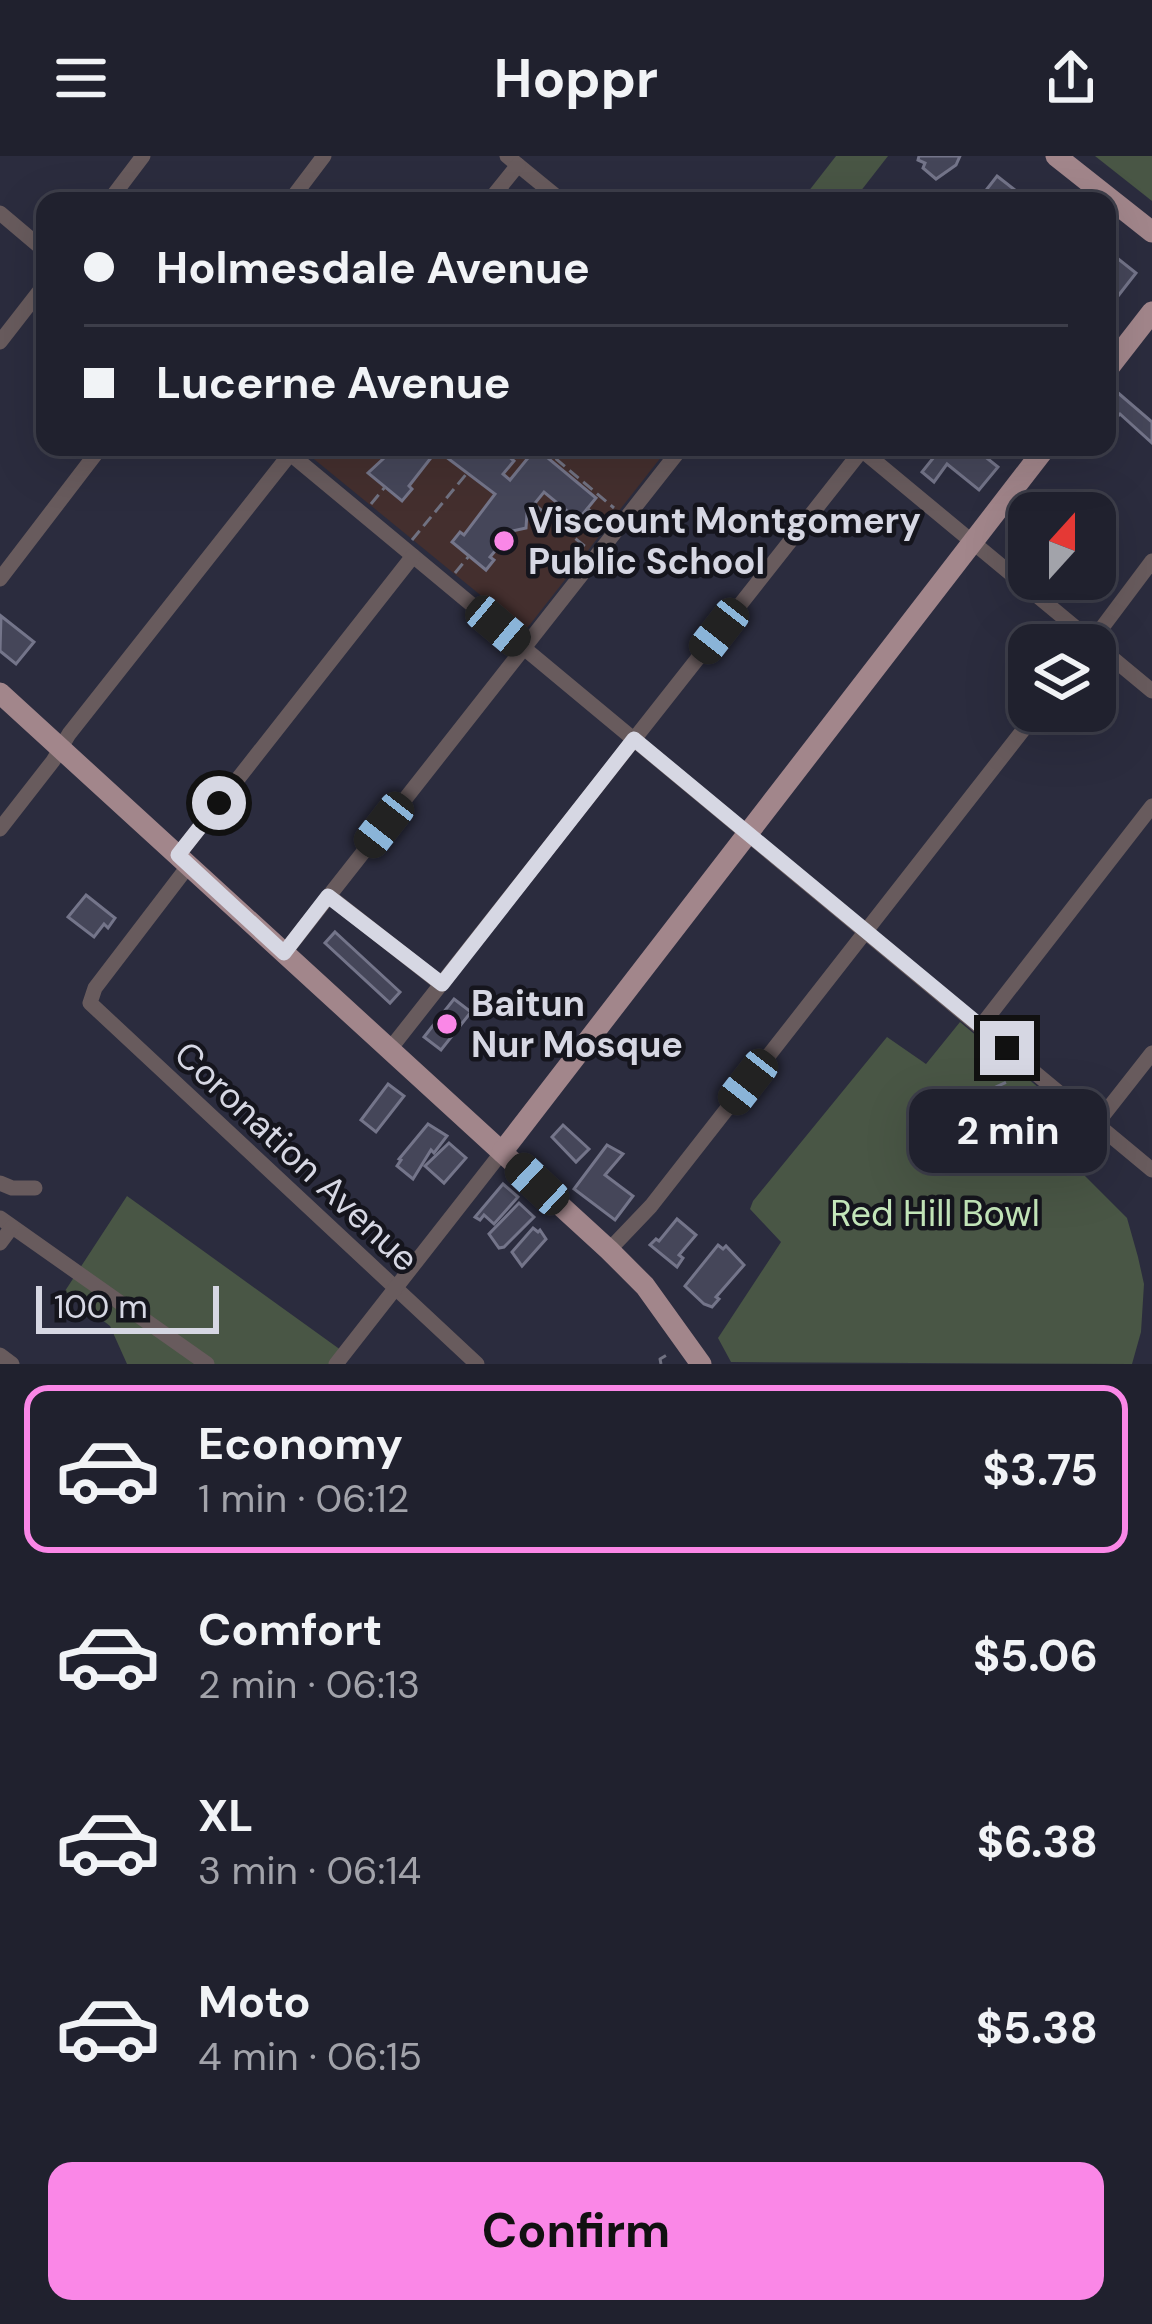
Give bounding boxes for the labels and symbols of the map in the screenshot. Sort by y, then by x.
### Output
north arrow [1008,492,1116,600]
place label: Viscount Montgomery Public School [528,497,921,585]
marker: Viscount Montgomery Public School [491,528,517,554]
car [459,589,537,663]
car [683,592,755,670]
route start [192,776,246,830]
car [348,786,420,864]
place label: Baitun Nur Mosque [471,980,683,1068]
marker: Baitun Nur Mosque [434,1011,460,1037]
route end [980,1021,1034,1075]
street label: Coronation Avenue [165,1031,429,1282]
car [712,1043,784,1121]
callout: 2 min [908,1090,1106,1174]
car [498,1146,576,1222]
park label: Red Hill Bowl [830,1190,1040,1237]
scale bar [36,1280,219,1333]

